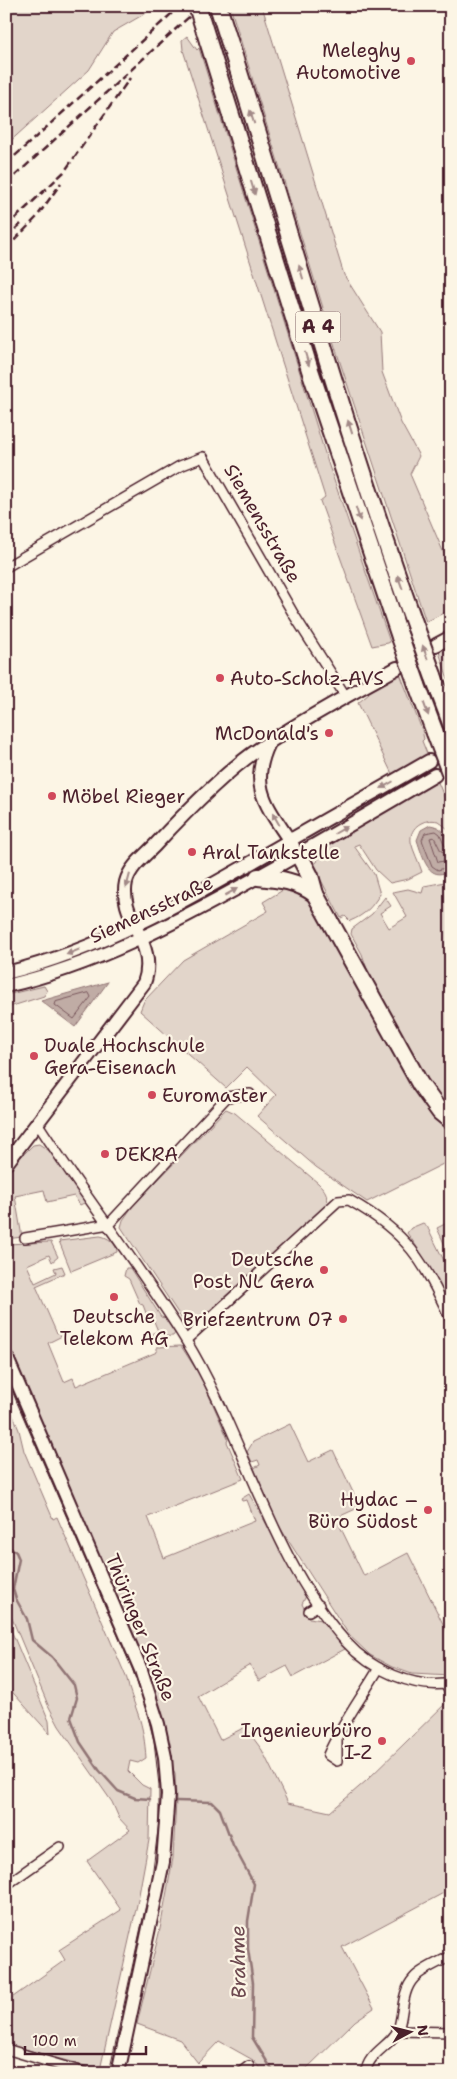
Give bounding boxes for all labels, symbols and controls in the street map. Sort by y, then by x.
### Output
place label: Meleghy Automotive [296,38,401,85]
marker: Meleghy Automotive [405,55,417,67]
one-way arrow [247,110,255,125]
one-way arrow [249,180,257,195]
one-way arrow [296,265,304,280]
road number: A 4 [296,312,340,342]
one-way arrow [303,352,311,367]
one-way arrow [346,420,353,435]
street label: Siemensstraße [218,459,307,587]
one-way arrow [355,506,362,521]
one-way arrow [396,574,404,589]
one-way arrow [421,644,428,659]
place label: Auto-Scholz-AVS [230,666,384,691]
marker: Auto-Scholz-AVS [214,672,226,684]
one-way arrow [422,702,430,717]
place label: McDonald's [215,721,319,746]
marker: McDonald's [323,727,335,739]
one-way arrow [380,781,394,789]
place label: Möbel Rieger [62,784,185,809]
marker: Möbel Rieger [46,790,58,802]
one-way arrow [272,812,280,826]
one-way arrow [334,826,348,835]
place label: Aral Tankstelle [202,840,340,865]
marker: Aral Tankstelle [186,846,198,858]
street label: Siemensstraße [85,870,217,949]
one-way arrow [124,873,132,888]
one-way arrow [224,888,238,896]
one-way arrow [66,949,81,956]
place label: Duale Hochschule Gera-Eisenach [44,1033,205,1080]
marker: Duale Hochschule Gera-Eisenach [28,1050,40,1062]
place label: Euromaster [162,1083,268,1108]
marker: Euromaster [146,1089,158,1101]
place label: DEKRA [115,1142,178,1167]
marker: DEKRA [99,1148,111,1160]
place label: Deutsche Post NL Gera [193,1247,314,1294]
marker: Deutsche Post NL Gera [318,1264,330,1276]
marker: Deutsche Telekom AG [108,1291,120,1303]
place label: Deutsche Telekom AG [60,1304,168,1351]
place label: Briefzentrum 07 [183,1307,333,1332]
marker: Briefzentrum 07 [337,1313,349,1325]
place label: Hydac – Büro Südost [308,1487,418,1534]
marker: Hydac – Büro Südost [422,1504,434,1516]
street label: Thüringer Straße [100,1550,182,1705]
place label: Ingenieurbüro I-Z [240,1718,372,1765]
marker: Ingenieurbüro I-Z [376,1735,388,1747]
water label: Brahme [224,1925,252,1999]
north arrow [384,2006,434,2056]
scale bar [25,2024,146,2056]
text: N [413,2024,433,2037]
text: 100 m [32,2031,77,2051]

